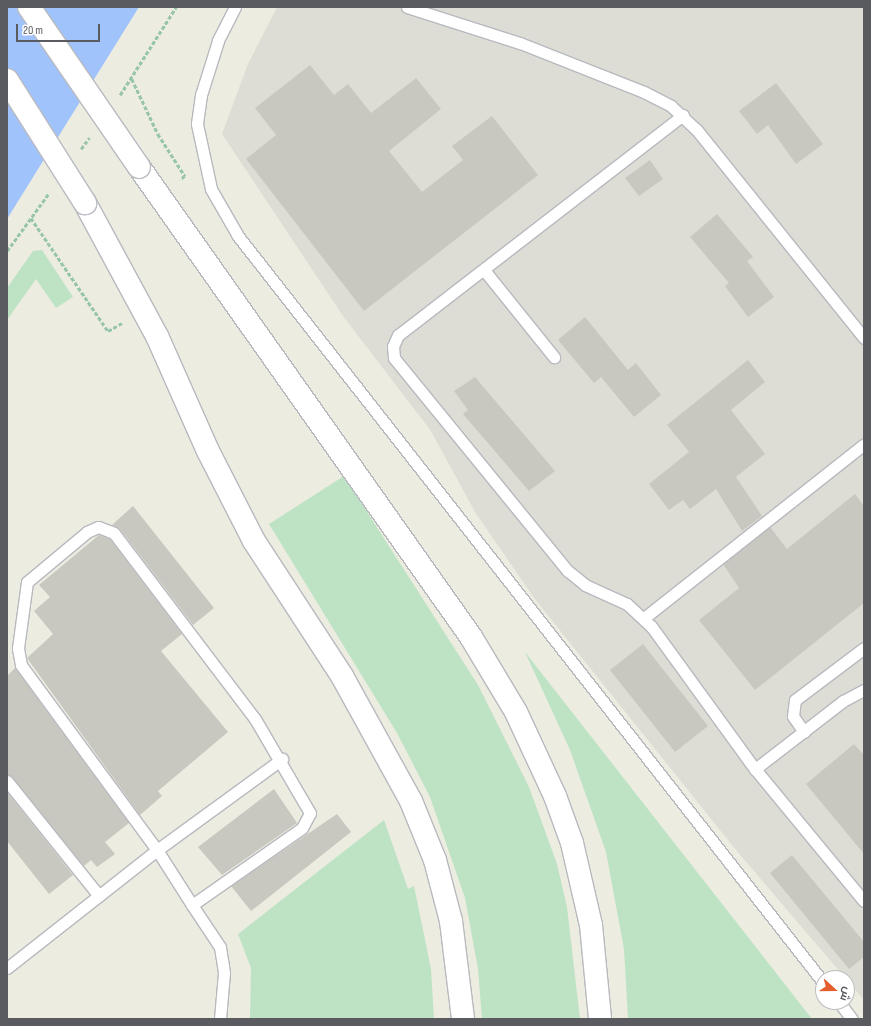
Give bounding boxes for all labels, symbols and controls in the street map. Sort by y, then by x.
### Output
scale bar [18,16,102,42]
text: 20 m [23,23,43,38]
north arrow [815,970,855,1010]
text: ش [837,985,854,1003]

